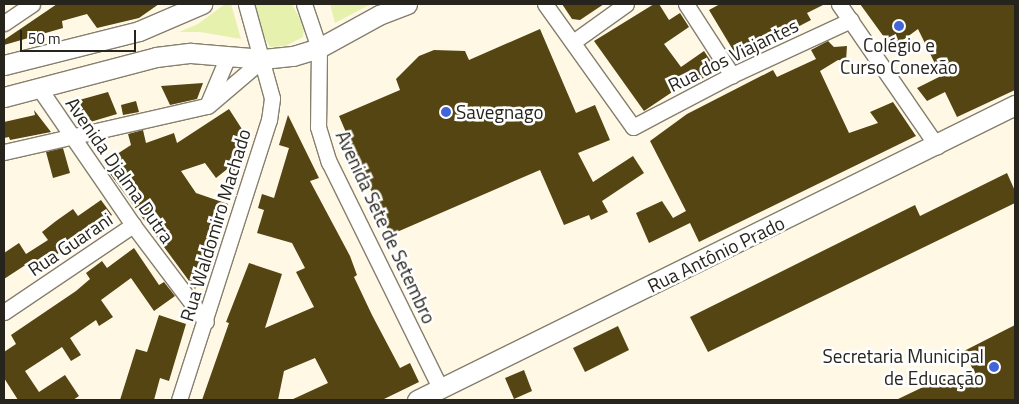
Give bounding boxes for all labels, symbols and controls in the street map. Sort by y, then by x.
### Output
street label: Rua dos Viajantes [664,14,802,96]
scale bar [22,20,139,52]
marker: Colégio e Curso Conexão [893,20,905,32]
text: 50 m [28,27,61,50]
place label: Colégio e Curso Conexão [840,34,958,78]
street label: Avenida Djalma Dutra [61,93,179,247]
place label: Savegnago [456,101,544,123]
marker: Savegnago [440,106,452,118]
street label: Rua Waldomiro Machado [175,126,255,324]
street label: Avenida Sete de Setembro [331,127,441,327]
street label: Rua Guarani [23,207,117,281]
street label: Rua Antônio Prado [644,211,788,297]
place label: Secretaria Municipal de Educação [823,345,984,389]
marker: Secretaria Municipal de Educação [988,361,1000,373]

